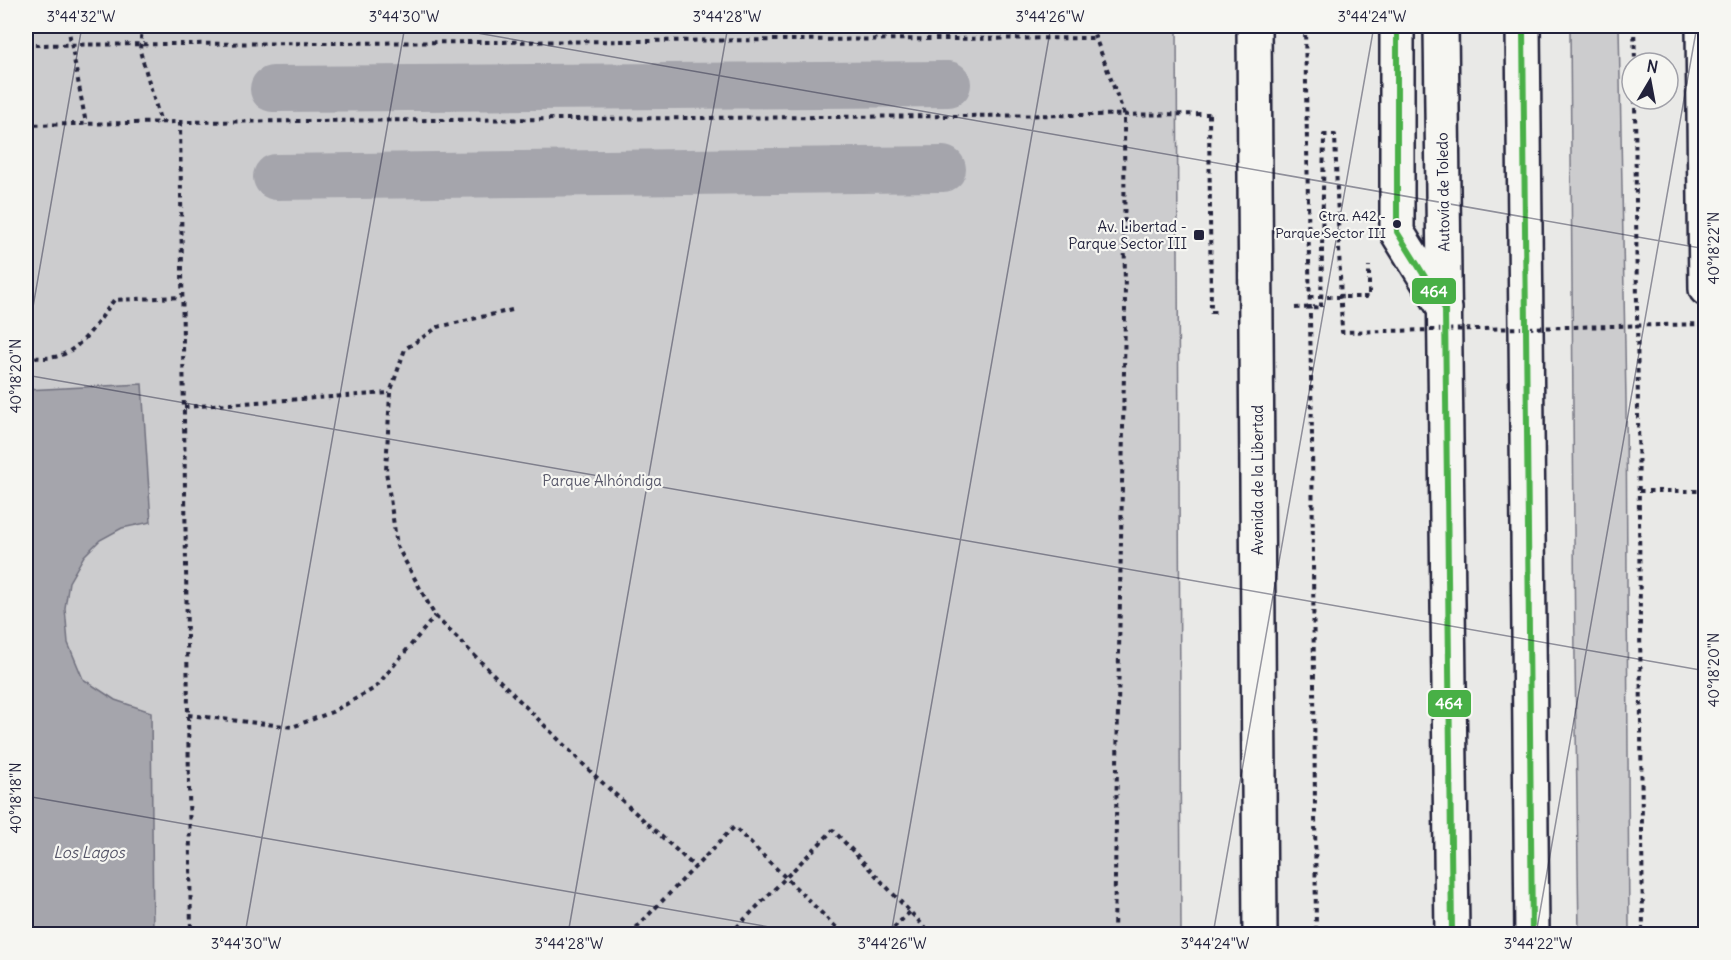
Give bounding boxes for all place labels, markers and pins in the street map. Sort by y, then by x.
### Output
place label: Ctra. A42 - Parque Sector III [1275,207,1386,242]
place label: Av. Libertad - Parque Sector III [1068,217,1187,253]
marker: Ctra. A42 - Parque Sector III [1391,218,1403,230]
marker: Av. Libertad - Parque Sector III [1192,228,1206,242]

